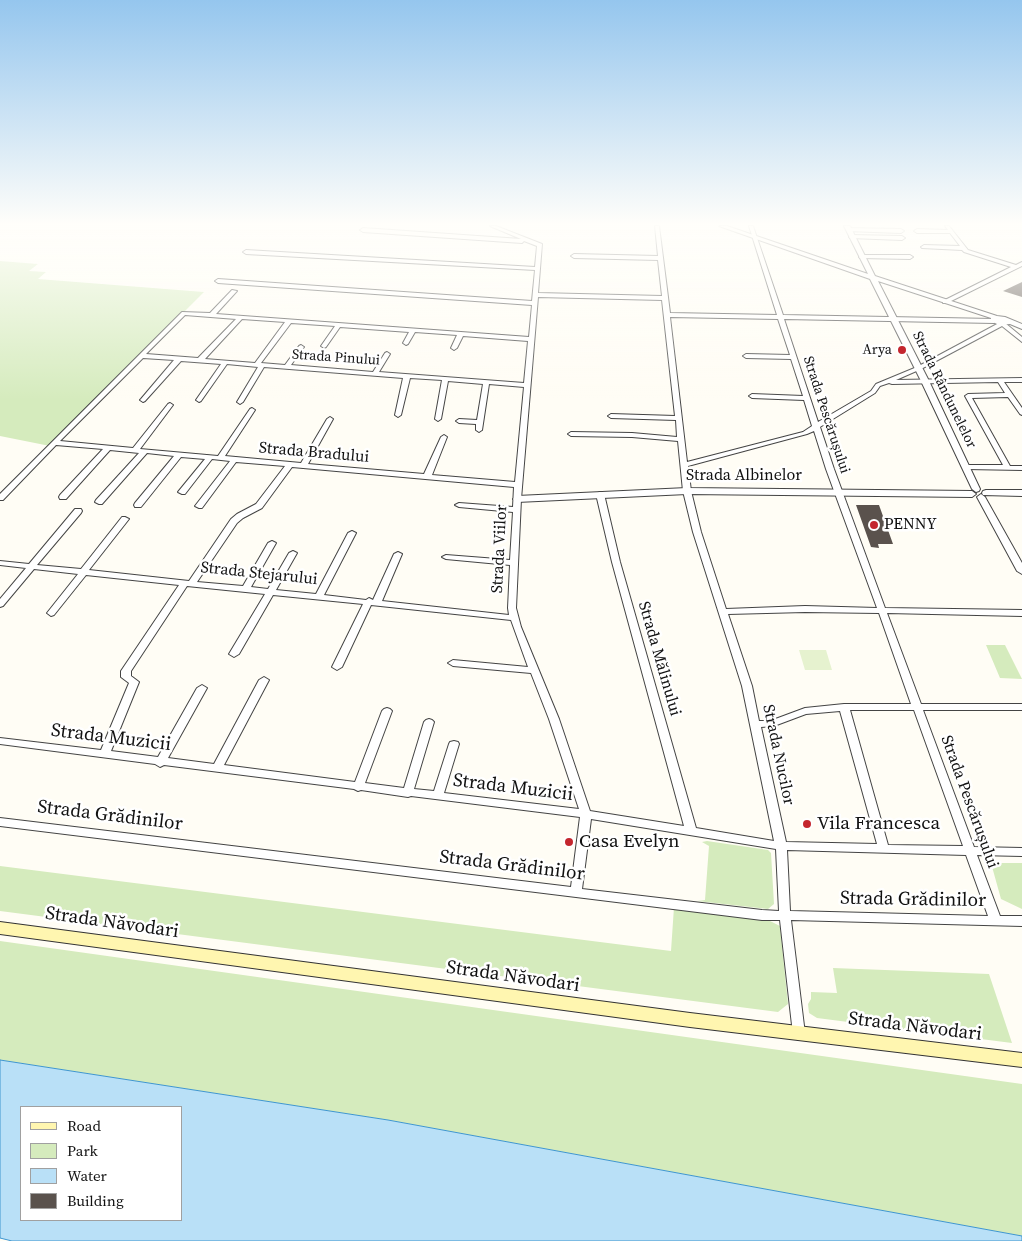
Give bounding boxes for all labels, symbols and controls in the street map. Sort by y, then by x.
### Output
street label: Strada Rândunelelor [908,329,980,451]
place label: Arya [863,342,892,358]
marker: Arya [896,344,908,356]
street label: Strada Pinului [291,347,381,369]
street label: Strada Pescărușului [799,354,853,476]
street label: Strada Bradului [258,439,370,467]
street label: Strada Albinelor [686,466,802,486]
street label: Strada Viilor [488,504,512,594]
place label: PENNY [884,515,937,535]
marker: PENNY [868,519,880,531]
street label: Strada Stejarului [200,558,318,590]
street label: Strada Mălinului [633,600,685,718]
street label: Strada Nucilor [758,703,798,807]
street label: Strada Muzicii [50,719,172,757]
street label: Strada Pescărușului [936,733,1002,871]
street label: Strada Muzicii [452,769,574,807]
street label: Strada Grădinilor [36,796,184,836]
place label: Vila Francesca [817,813,940,835]
marker: Vila Francesca [801,818,813,830]
place label: Casa Evelyn [579,831,679,853]
marker: Casa Evelyn [563,836,575,848]
street label: Strada Grădinilor [438,846,586,886]
street label: Strada Grădinilor [840,887,986,913]
street label: Strada Năvodari [44,902,180,944]
street label: Strada Năvodari [445,956,581,998]
street label: Strada Năvodari [847,1007,983,1047]
legend [20,1106,182,1221]
text: Road [67,1115,101,1136]
text: Park [67,1140,98,1161]
text: Water [67,1165,107,1186]
text: Building [67,1190,124,1211]

